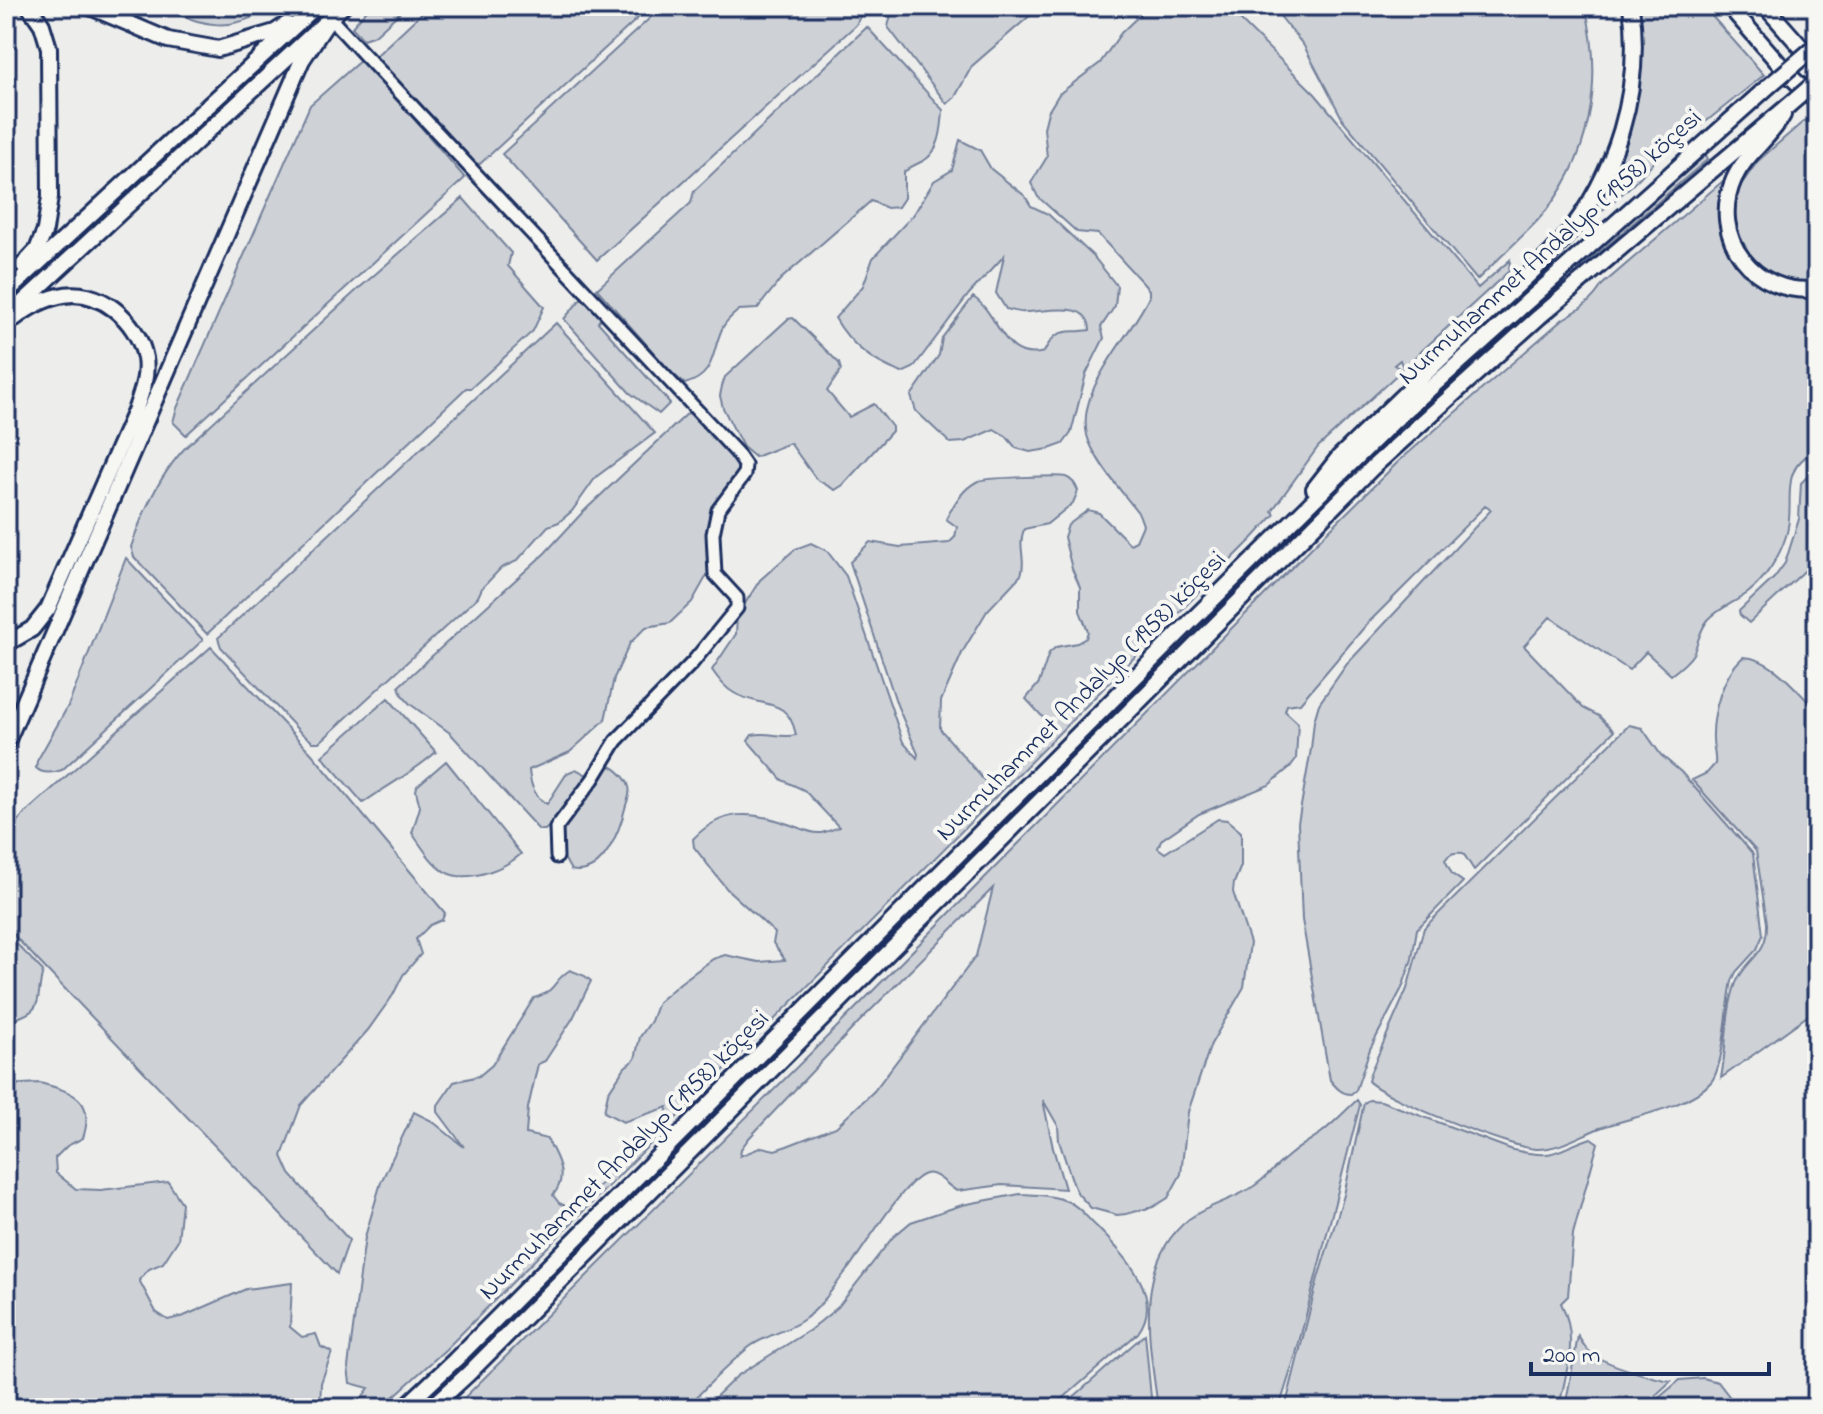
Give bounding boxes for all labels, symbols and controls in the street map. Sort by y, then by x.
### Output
street label: Nurmuhammet Andalyp (1958) köçesi [1390,101,1712,395]
street label: Nurmuhammet Andalyp (1958) köçesi [928,543,1236,851]
street label: Nurmuhammet Andalyp (1958) köçesi [471,1002,779,1310]
scale bar [1531,1326,1769,1376]
text: 200 m [1543,1339,1600,1374]

